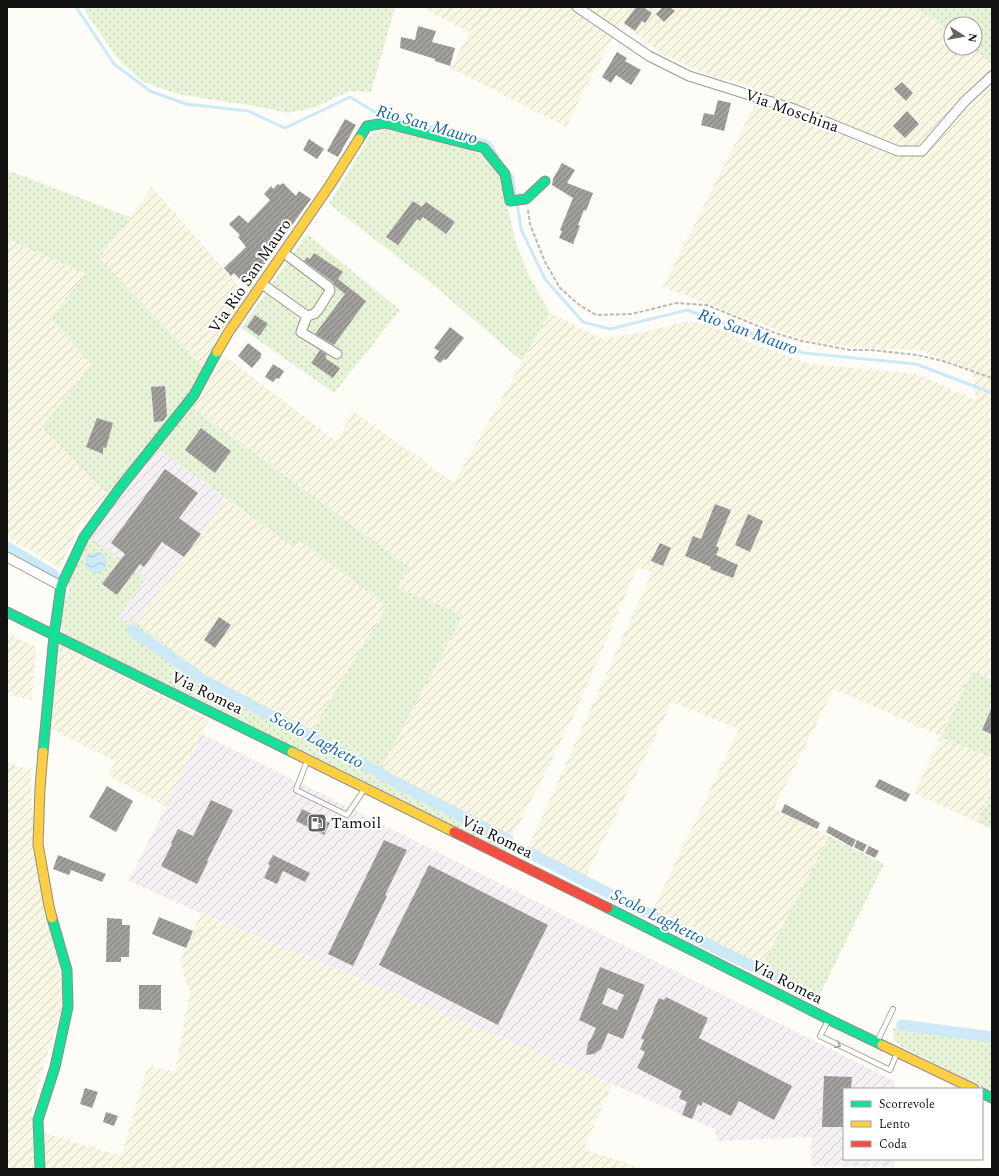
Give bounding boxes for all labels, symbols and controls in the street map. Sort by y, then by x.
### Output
north arrow [943,16,983,56]
text: N [963,32,982,44]
street label: Via Moschina [742,83,843,139]
water label: Rio San Mauro [373,98,481,152]
street label: Via Rio San Mauro [203,214,297,338]
water label: Rio San Mauro [694,302,802,362]
street label: Via Romea [167,665,247,721]
water label: Scolo Laghetto [266,704,368,776]
street label: Via Romea [457,809,537,865]
place label: Tamoil [331,811,381,835]
fuel station icon: Tamoil [306,812,328,834]
water label: Scolo Laghetto [606,882,710,952]
street label: Via Romea [747,954,827,1010]
one-way arrow [834,1040,842,1048]
legend [843,1088,983,1160]
text: Scorrevole [879,1095,935,1114]
text: Lento [879,1115,910,1134]
text: Coda [879,1135,907,1154]

